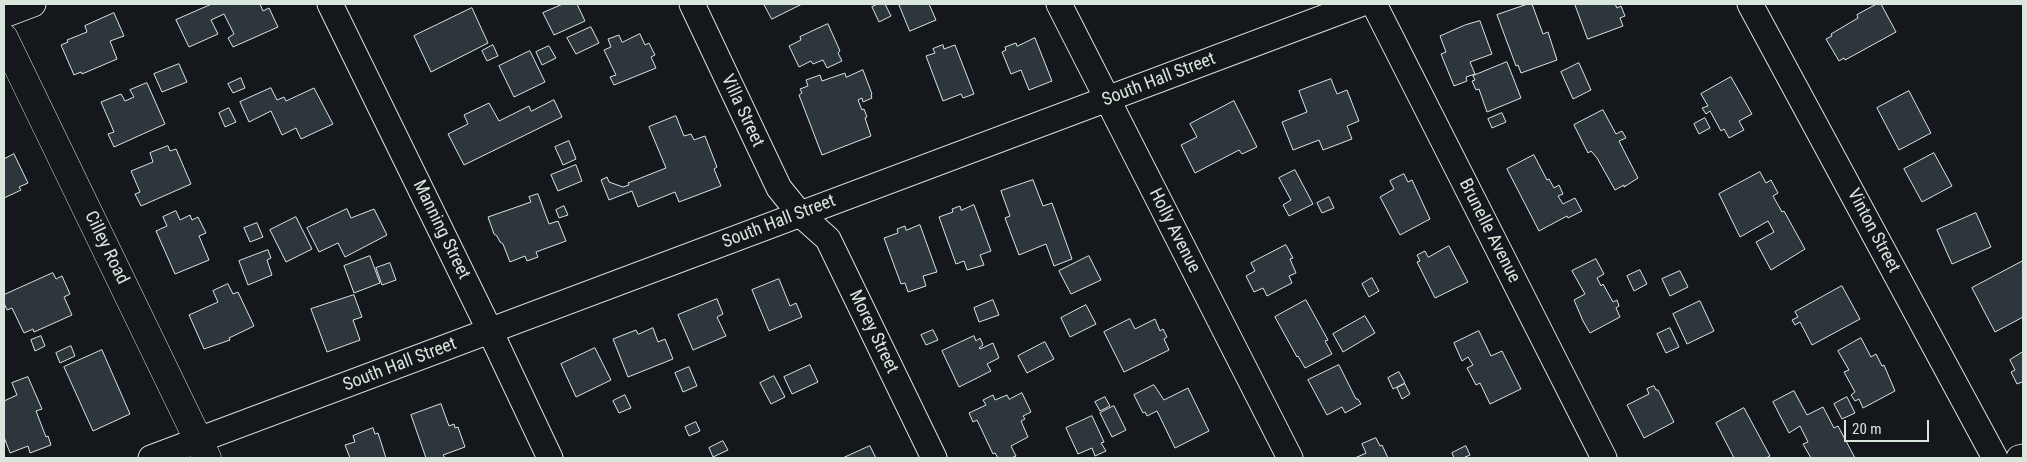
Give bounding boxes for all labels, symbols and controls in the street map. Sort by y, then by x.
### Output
street label: South Hall Street [1099,48,1219,112]
street label: Villa Street [716,71,768,151]
street label: Brunelle Avenue [1454,175,1524,287]
street label: Manning Street [408,177,474,283]
street label: Holly Avenue [1144,185,1204,277]
street label: Vinton Street [1842,185,1904,277]
street label: South Hall Street [719,190,839,254]
street label: Cilley Road [79,208,133,288]
street label: Morey Street [844,287,902,377]
street label: South Hall Street [340,333,460,397]
scale bar [1847,410,1932,442]
text: 20 m [1852,420,1882,438]

